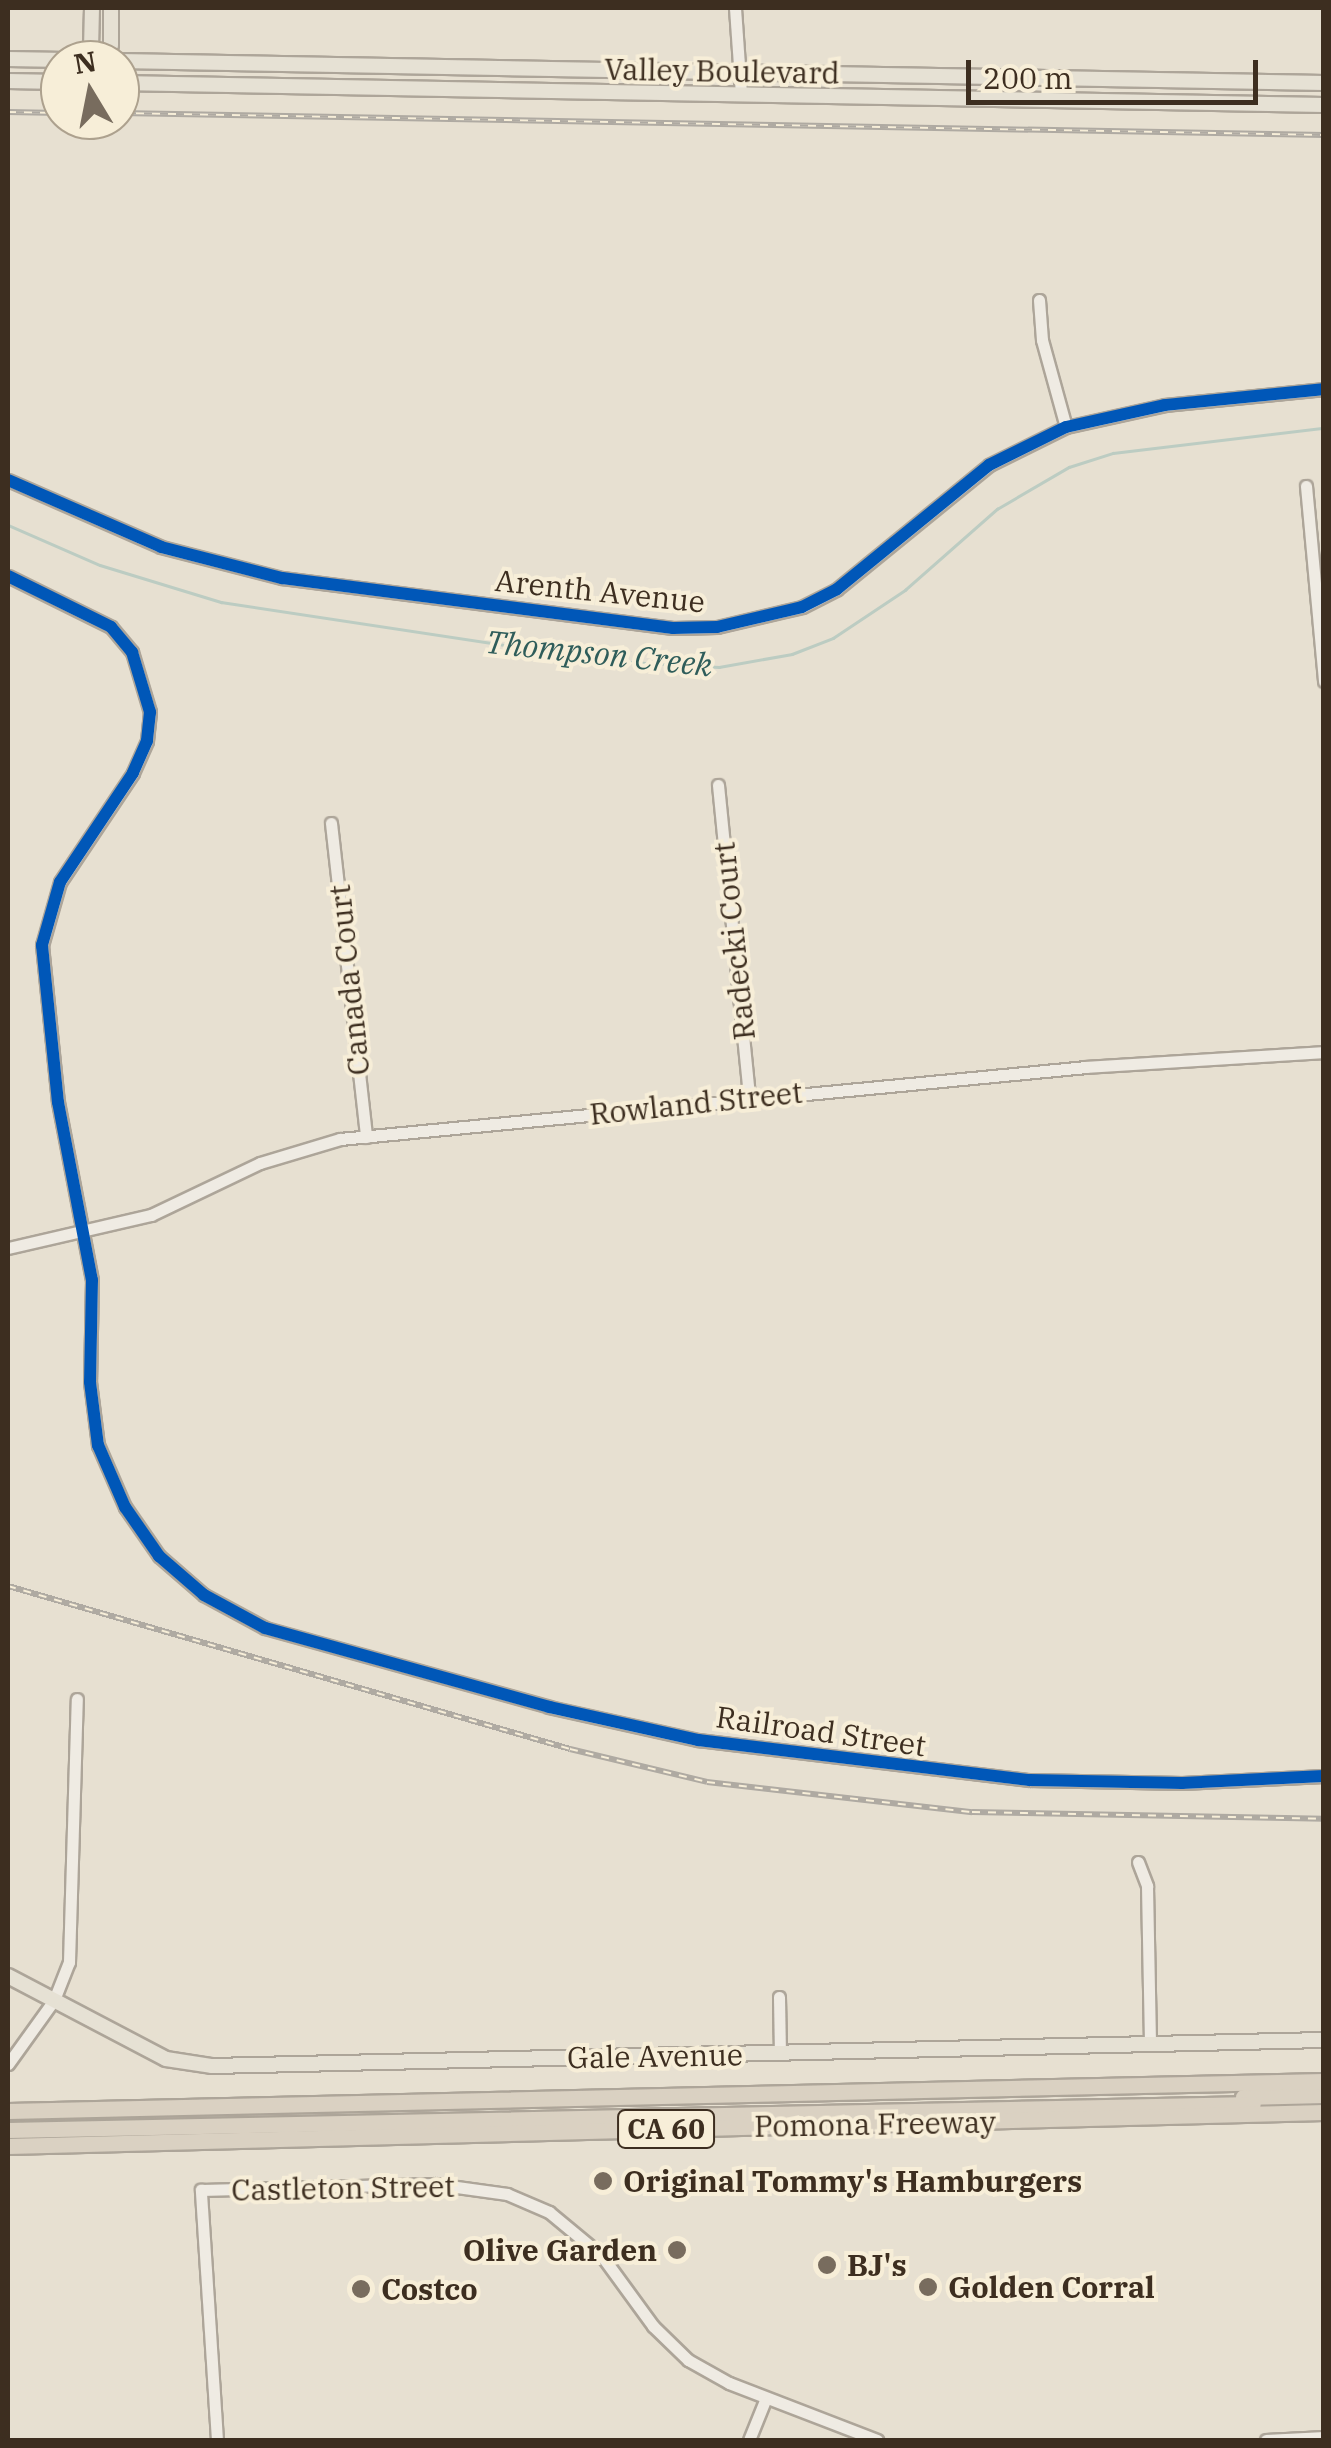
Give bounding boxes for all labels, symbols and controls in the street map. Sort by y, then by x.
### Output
north arrow [40,40,140,140]
scale bar [971,40,1264,102]
text: N [71,42,99,82]
street label: Valley Boulevard [604,51,840,91]
text: 200 m [983,58,1073,97]
street label: Arenth Avenue [493,562,707,620]
water label: Thompson Creek [484,622,714,684]
street label: Radecki Court [706,840,762,1042]
street label: Canada Court [321,883,377,1077]
street label: Rowland Street [588,1074,804,1132]
street label: Railroad Street [714,1698,928,1764]
street label: Gale Avenue [567,2036,743,2076]
street label: Pomona Freeway [754,2104,996,2144]
road number: CA 60 [616,2106,716,2152]
place label: Original Tommy's Hamburgers [623,2163,1082,2199]
street label: Castleton Street [231,2168,455,2208]
marker: Original Tommy's Hamburgers [592,2170,614,2192]
place label: Olive Garden [463,2232,657,2268]
marker: Olive Garden [666,2239,688,2261]
place label: BJ's [847,2247,907,2283]
marker: BJ's [816,2254,838,2276]
place label: Golden Corral [948,2269,1155,2305]
place label: Costco [381,2271,478,2307]
marker: Golden Corral [917,2276,939,2298]
marker: Costco [350,2278,372,2300]

